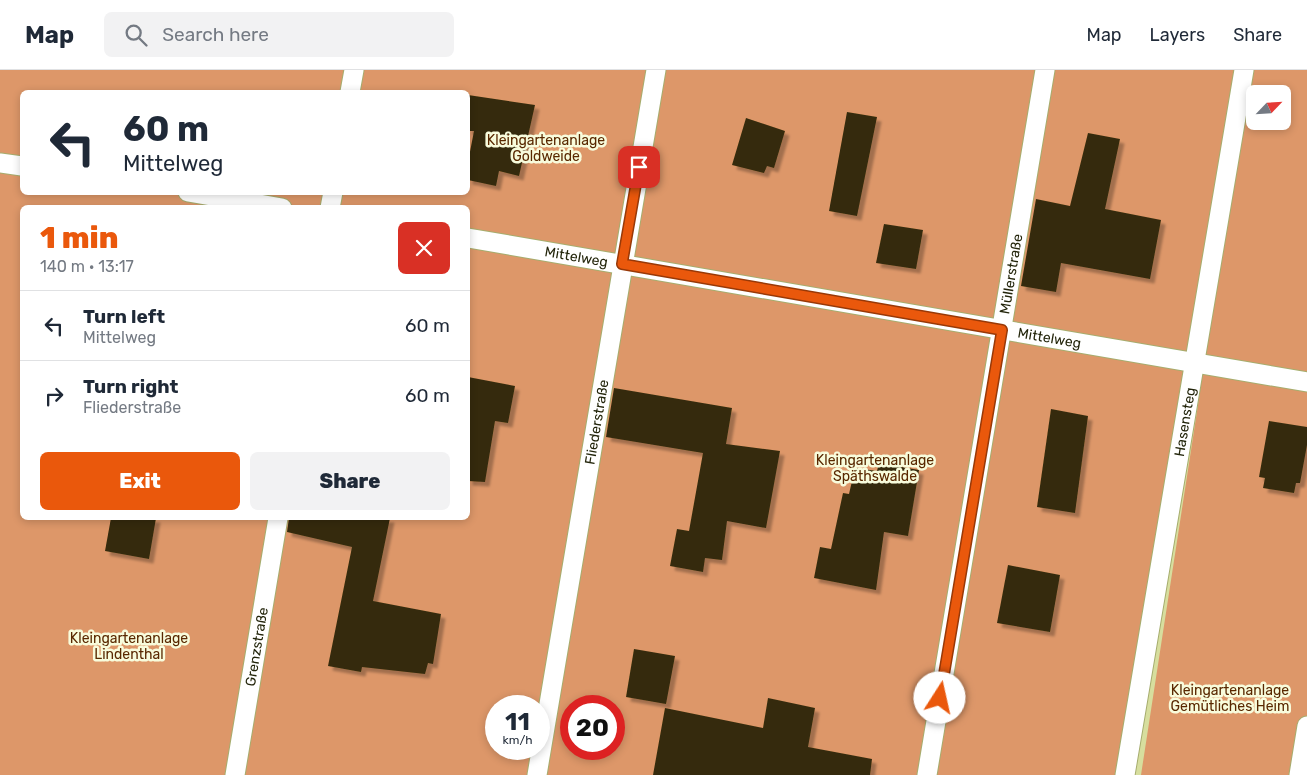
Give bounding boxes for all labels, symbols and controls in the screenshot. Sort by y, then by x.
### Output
search box [104,12,454,57]
text: Map [25,21,74,49]
icon: search [122,21,150,49]
text: Search here [162,23,269,46]
text: Map [1087,24,1122,46]
text: Layers [1150,24,1205,46]
text: Share [1233,24,1282,46]
north arrow [1246,85,1291,130]
map controls [1246,85,1291,130]
text: 60 m [123,108,209,150]
icon: left [40,110,105,175]
park label: Kleingartenanlage Goldweide [487,132,605,165]
pin [618,146,660,188]
text: Mittelweg [123,150,223,177]
icon: arrive [625,153,653,181]
text: 1 min [40,220,118,256]
button: close [398,222,450,274]
street label: Müllerstraße [996,232,1026,316]
street label: Mittelweg [543,243,609,271]
text: 140 m · 13:17 [40,257,134,276]
text: Turn left [83,305,165,328]
icon: left [40,312,68,340]
text: 60 m [405,314,450,337]
street label: Mittelweg [1016,325,1082,352]
text: Mittelweg [83,328,156,347]
text: Turn right [83,375,178,398]
street label: Fliederstraße [582,378,613,466]
icon: right [40,382,68,410]
text: 60 m [405,384,450,407]
street label: Hasensteg [1171,386,1199,458]
text: Fliederstraße [83,398,181,417]
button: Exit [40,452,240,510]
button: Share [250,452,450,510]
park label: Kleingartenanlage Späthswalde [816,452,934,485]
street label: Grenzstraße [242,606,272,688]
park label: Kleingartenanlage Lindenthal [70,630,188,663]
position arrow [913,671,965,723]
park label: Kleingartenanlage Gemütliches Heim [1171,682,1289,715]
speed limit sign: 20 [560,695,625,760]
text: 11 [505,707,530,736]
text: km/h [503,733,532,747]

